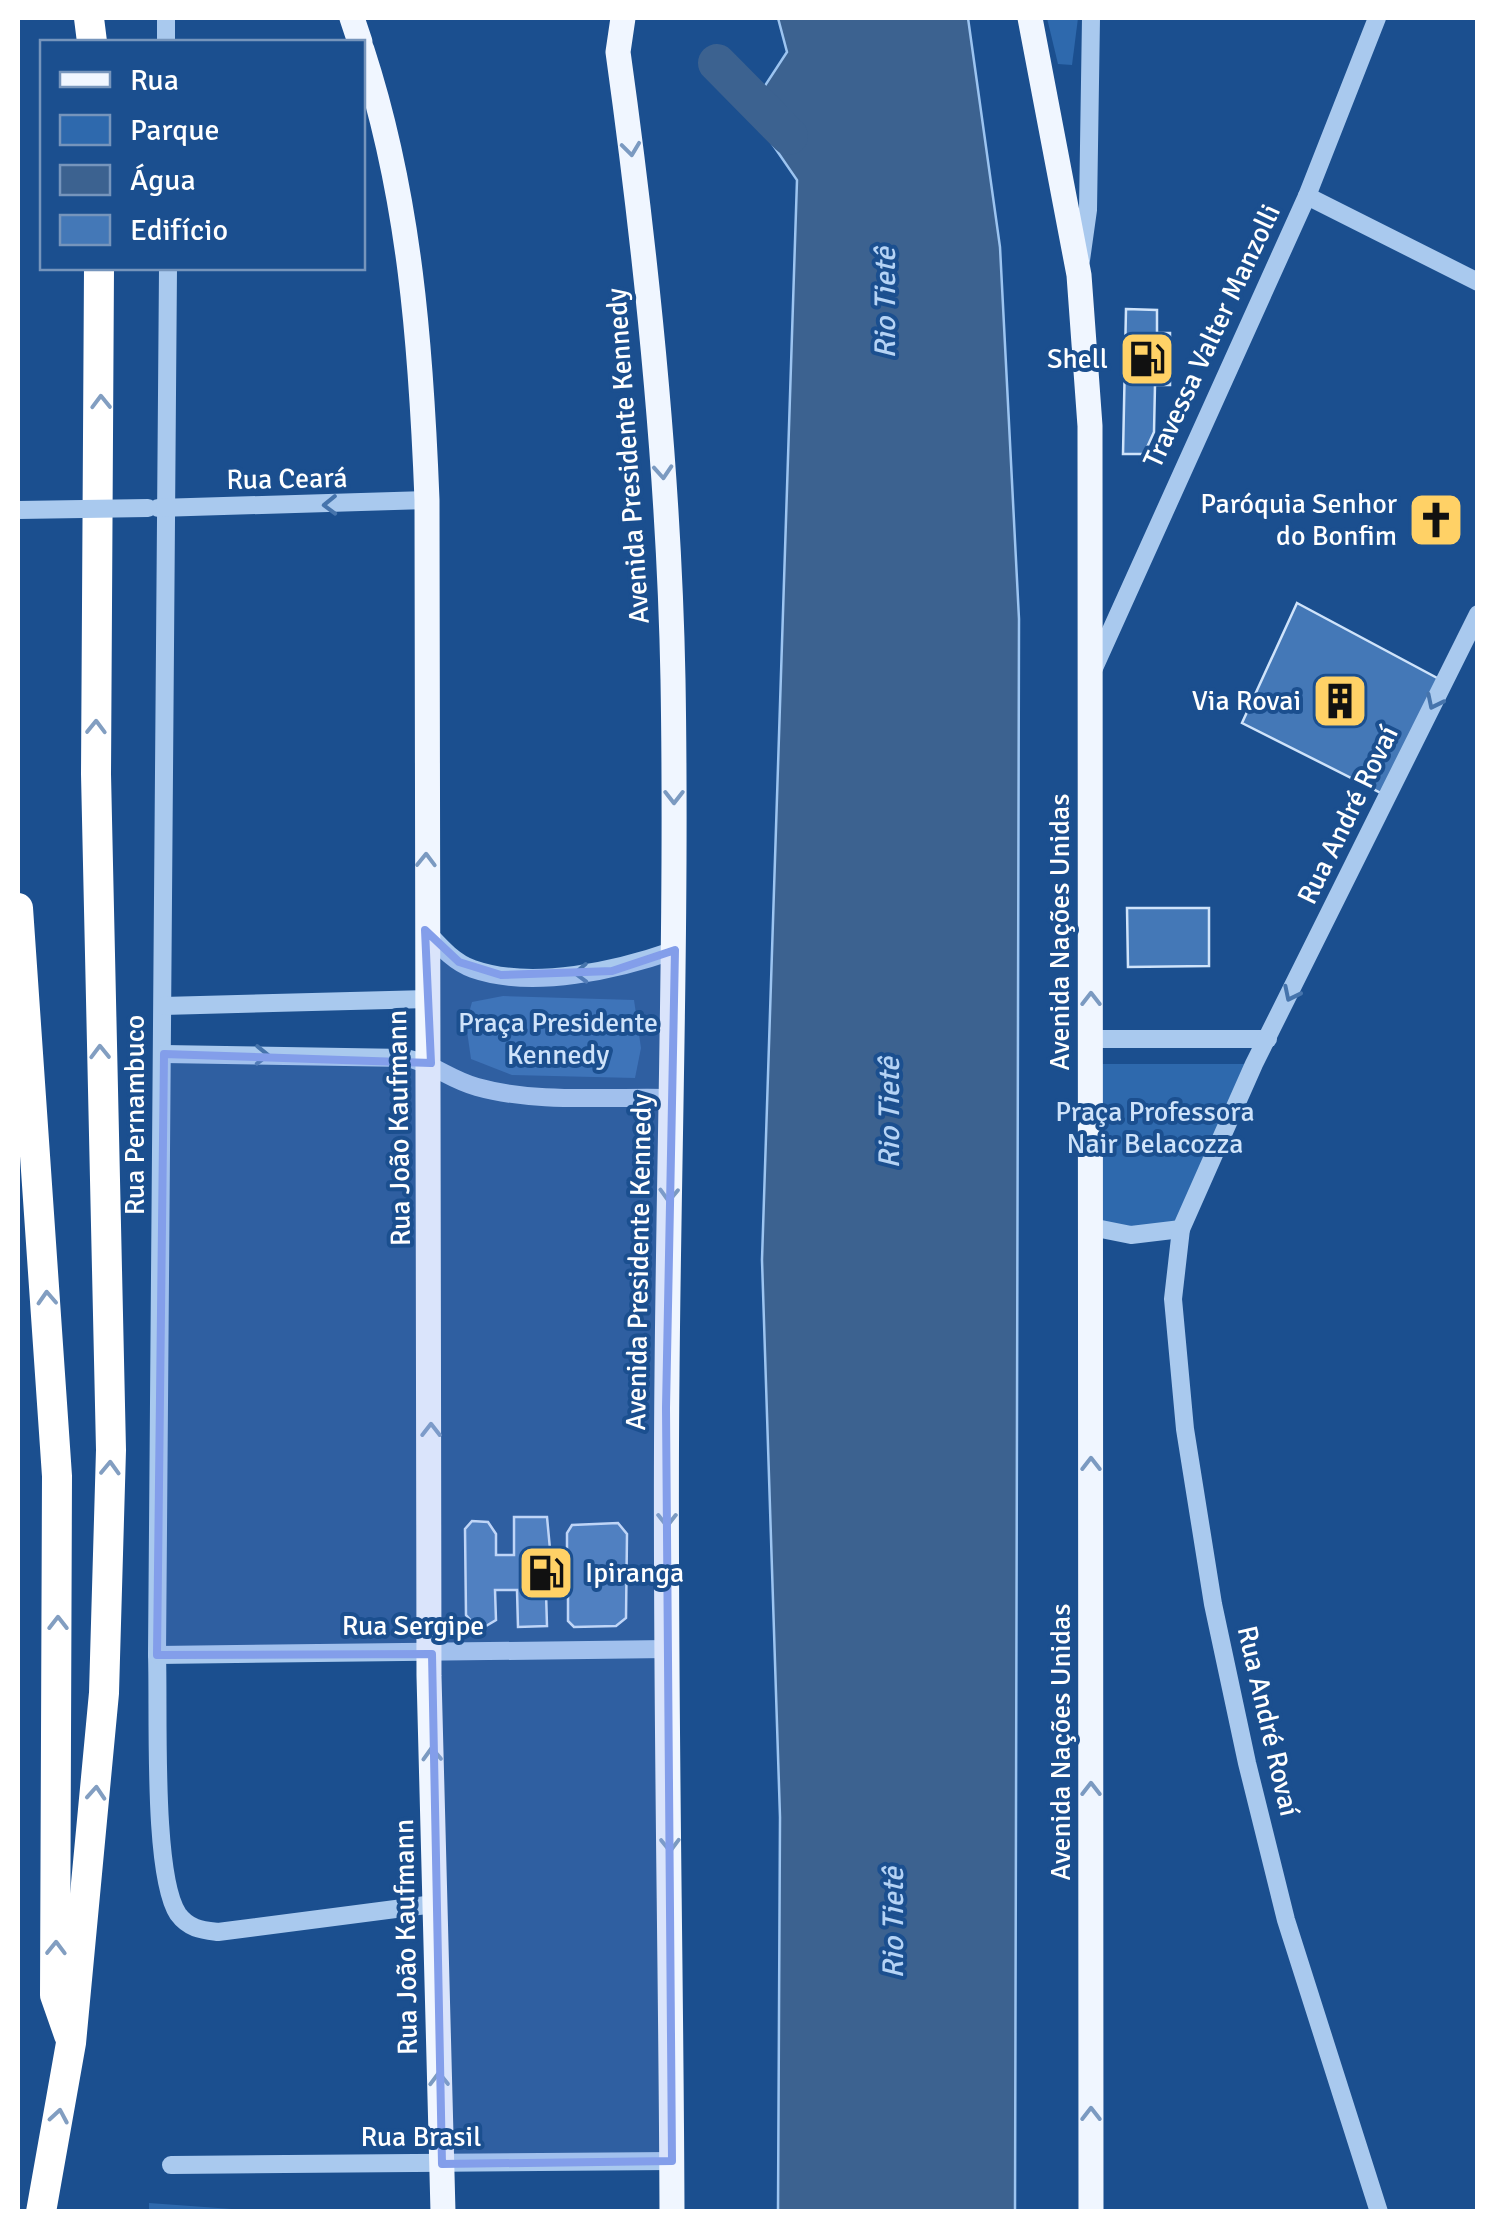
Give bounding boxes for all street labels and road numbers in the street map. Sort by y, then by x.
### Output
street label: Travessa Valter Manzolli [1136,199,1288,473]
street label: Avenida Presidente Kennedy [599,287,657,625]
street label: Rua Ceará [226,461,348,497]
street label: Rua André Rovaí [1290,720,1406,910]
street label: Avenida Nações Unidas [1043,793,1077,1071]
street label: Rua João Kaufmann [380,1009,418,1247]
street label: Rua Pernambuco [118,1015,152,1215]
street label: Avenida Presidente Kennedy [619,1093,659,1431]
street label: Avenida Nações Unidas [1044,1603,1078,1881]
street label: Rua Sergipe [342,1609,484,1643]
street label: Rua André Rovaí [1230,1623,1307,1820]
street label: Rua João Kaufmann [387,1818,425,2056]
street label: Rua Brasil [361,2120,481,2154]

